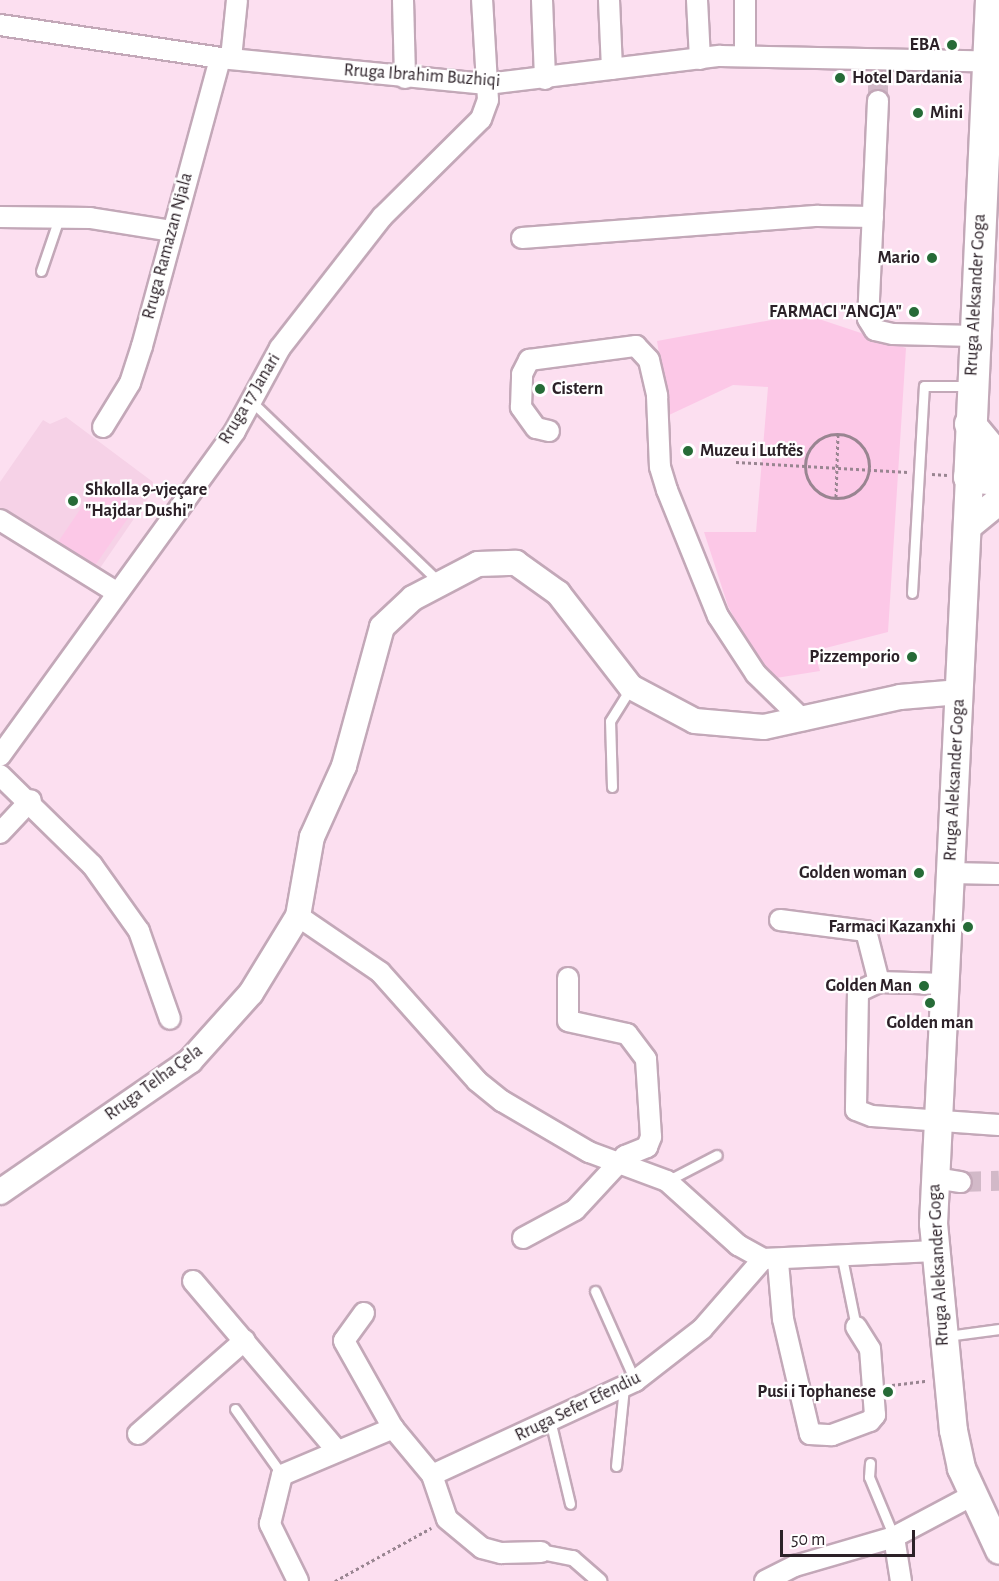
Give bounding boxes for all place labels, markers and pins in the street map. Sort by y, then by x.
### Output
place label: EBA [910,34,940,56]
marker: EBA [945,38,959,52]
place label: Hotel Dardania [852,67,962,89]
marker: Hotel Dardania [833,71,847,85]
place label: Mini [930,102,963,124]
marker: Mini [911,106,925,120]
place label: Mario [877,247,920,269]
marker: Mario [925,251,939,265]
place label: FARMACI "ANGJA" [769,301,902,323]
marker: FARMACI "ANGJA" [907,305,921,319]
place label: Cistern [552,378,603,400]
marker: Cistern [533,382,547,396]
place label: Muzeu i Luftës [700,440,803,462]
marker: Muzeu i Luftës [681,444,695,458]
place label: Shkolla 9-vjeçare "Hajdar Dushi" [85,480,207,522]
marker: Shkolla 9-vjeçare "Hajdar Dushi" [66,494,80,508]
place label: Pizzemporio [809,646,900,668]
marker: Pizzemporio [905,650,919,664]
place label: Golden woman [799,862,907,884]
marker: Golden woman [912,866,926,880]
place label: Farmaci Kazanxhi [829,916,956,938]
marker: Farmaci Kazanxhi [961,920,975,934]
place label: Golden Man [825,975,912,997]
marker: Golden Man [917,979,931,993]
marker: Golden man [923,996,937,1010]
place label: Golden man [887,1012,973,1034]
place label: Pusi i Tophanese [757,1381,876,1403]
marker: Pusi i Tophanese [881,1385,895,1399]

